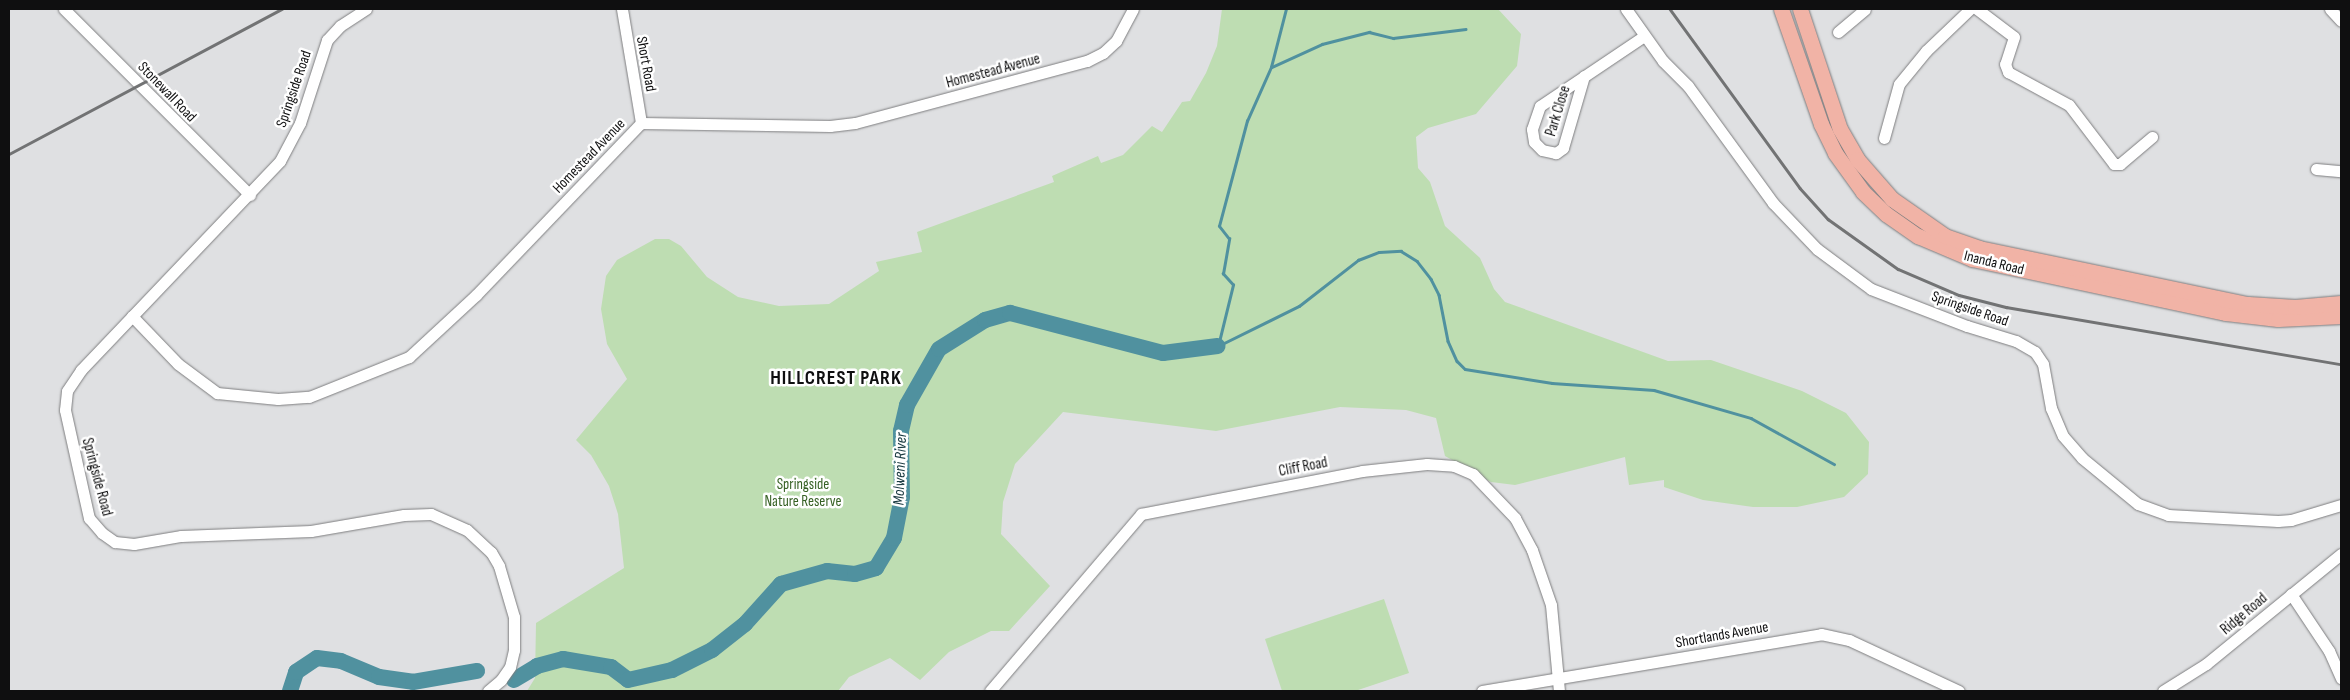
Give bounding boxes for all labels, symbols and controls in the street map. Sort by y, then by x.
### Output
street label: Short Road [632,35,660,93]
street label: Springside Road [272,48,316,130]
street label: Homestead Avenue [944,50,1042,92]
street label: Stonewall Road [134,58,200,126]
street label: Park Close [1542,83,1574,139]
street label: Homestead Avenue [549,115,629,197]
street label: Inanda Road [1962,247,2026,279]
street label: Springside Road [1929,287,2011,331]
district label: HILLCREST PARK [768,366,904,390]
water label: Molweni River [890,432,912,506]
street label: Springside Road [78,436,116,518]
street label: Cliff Road [1277,453,1329,481]
park label: Springside Nature Reserve [764,475,842,510]
street label: Ridge Road [2217,589,2271,639]
street label: Shortlands Avenue [1674,618,1770,652]

